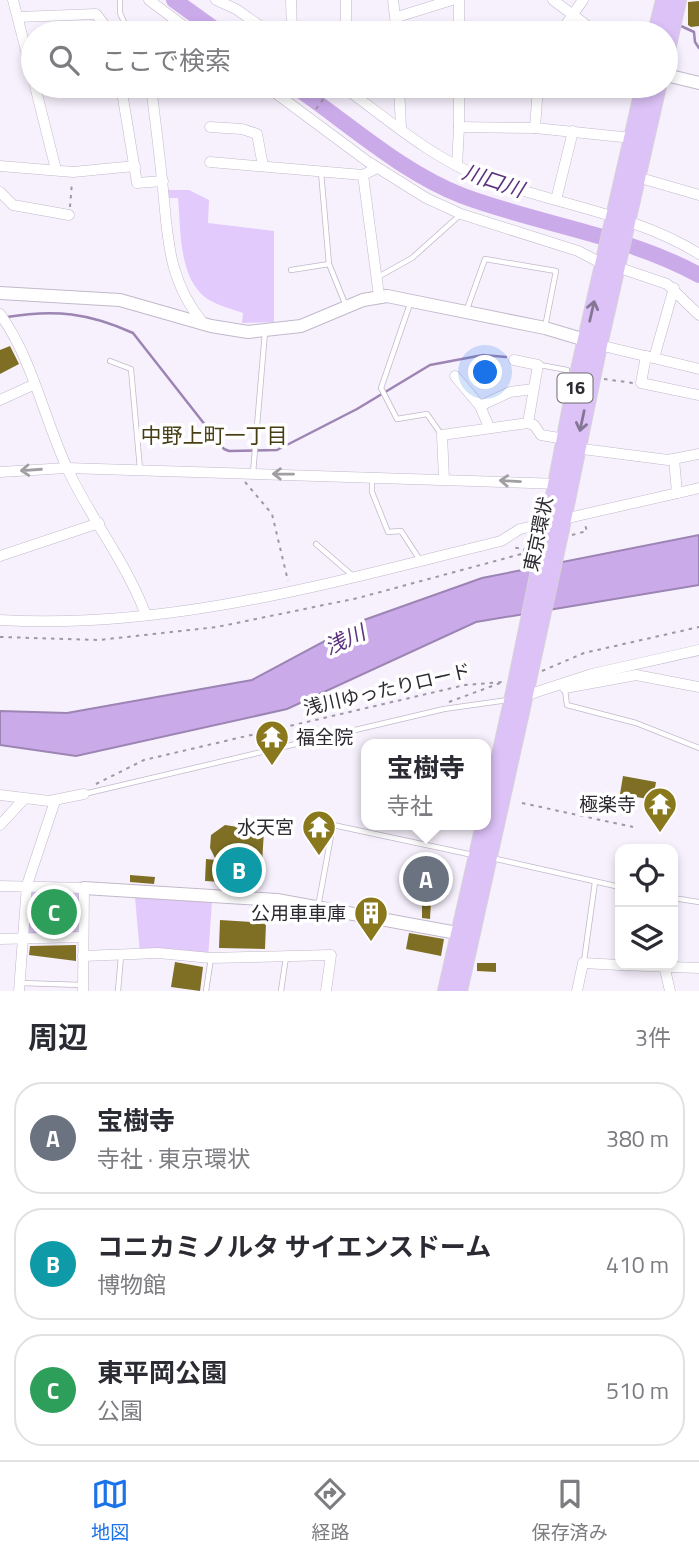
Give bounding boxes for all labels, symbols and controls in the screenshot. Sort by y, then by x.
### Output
search box [21,21,678,98]
icon: search [45,41,83,79]
text: ここで検索 [101,41,231,80]
water label: 川口川 [458,155,530,206]
one-way arrow [586,301,599,323]
your location [468,355,502,389]
road number: 16 [558,374,592,402]
one-way arrow [575,409,589,432]
district label: 中野上町一丁目 [141,419,288,451]
one-way arrow [20,464,43,477]
one-way arrow [272,467,295,481]
one-way arrow [499,475,522,488]
street label: 東京環状 [515,494,560,574]
water label: 浅川 [319,615,372,662]
street label: 浅川ゆったりロード [300,655,473,722]
temple icon: 福全院 [253,718,291,767]
place label: 福全院 [296,722,353,751]
popup [361,739,491,830]
text: 宝樹寺 [387,748,465,787]
temple icon: 極楽寺 [641,785,679,834]
text: 寺社 [387,788,433,823]
place label: 極楽寺 [579,789,636,818]
temple icon: 水天宮 [300,808,338,857]
place label: 水天宮 [237,812,294,841]
pin: B [216,844,262,896]
map controls [615,844,678,970]
button: locate [615,844,678,907]
pin: A [403,853,449,905]
pin: C [31,886,77,938]
building icon: 公用車車庫 [352,894,390,943]
place label: 公用車車庫 [251,898,346,927]
button: layers [615,907,678,970]
text: 周辺 [28,1014,88,1060]
text: 3件 [635,1020,671,1055]
text: 宝樹寺 [97,1101,175,1140]
text: A [46,1121,60,1156]
text: 380 m [606,1121,669,1156]
text: 寺社 · 東京環状 [97,1141,250,1176]
text: コニカミノルタ サイエンスドーム [97,1227,491,1266]
text: B [46,1247,60,1282]
text: 410 m [606,1247,669,1282]
text: 博物館 [97,1267,166,1302]
text: 東平岡公園 [97,1353,227,1392]
text: C [47,1373,59,1408]
text: 510 m [606,1373,669,1408]
text: 公園 [97,1393,143,1428]
tab: 地図 [91,1475,129,1546]
tab: 経路 [311,1475,350,1546]
tab: 保存済み [532,1475,608,1546]

